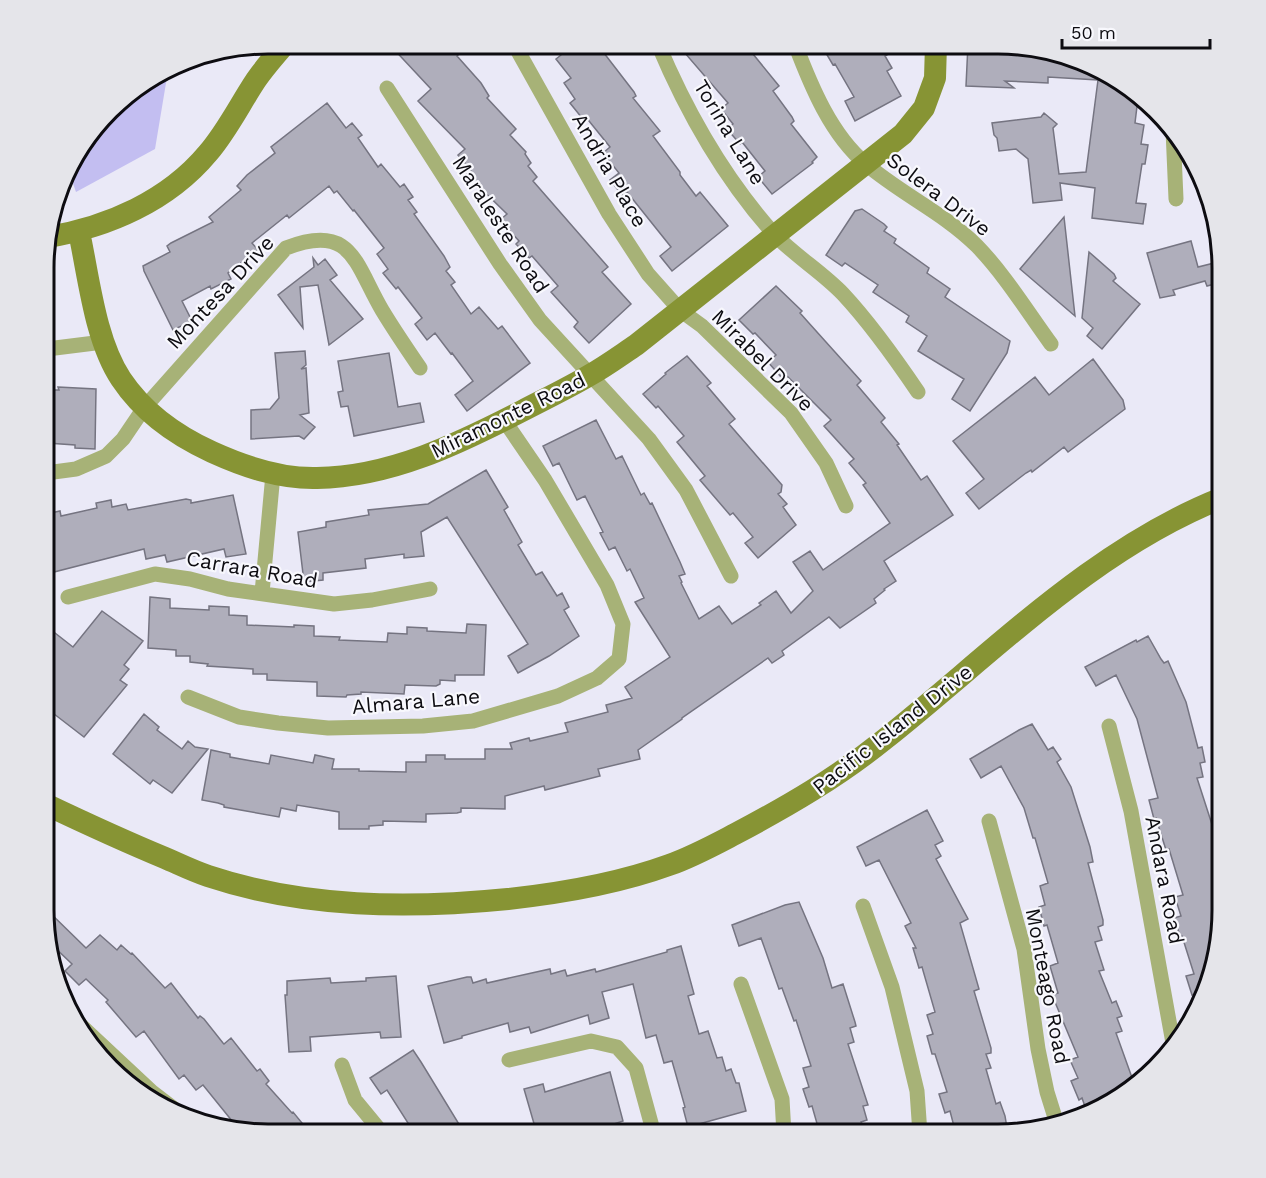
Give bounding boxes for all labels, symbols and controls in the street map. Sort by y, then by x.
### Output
scale bar [1062,12,1210,50]
text: 50 m [1071,22,1116,43]
street label: Torina Lane [689,75,771,189]
street label: Andria Place [567,108,653,232]
street label: Solera Drive [882,147,996,241]
street label: Maraleste Road [447,151,555,297]
street label: Montesa Drive [161,230,279,354]
street label: Mirabel Drive [707,304,819,416]
street label: Miramonte Road [427,367,589,463]
street label: Carrara Road [184,545,320,593]
street label: Pacific Island Drive [807,659,977,799]
street label: Almara Lane [351,683,481,719]
street label: Andara Road [1140,814,1190,946]
street label: Monteago Road [1021,906,1075,1066]

